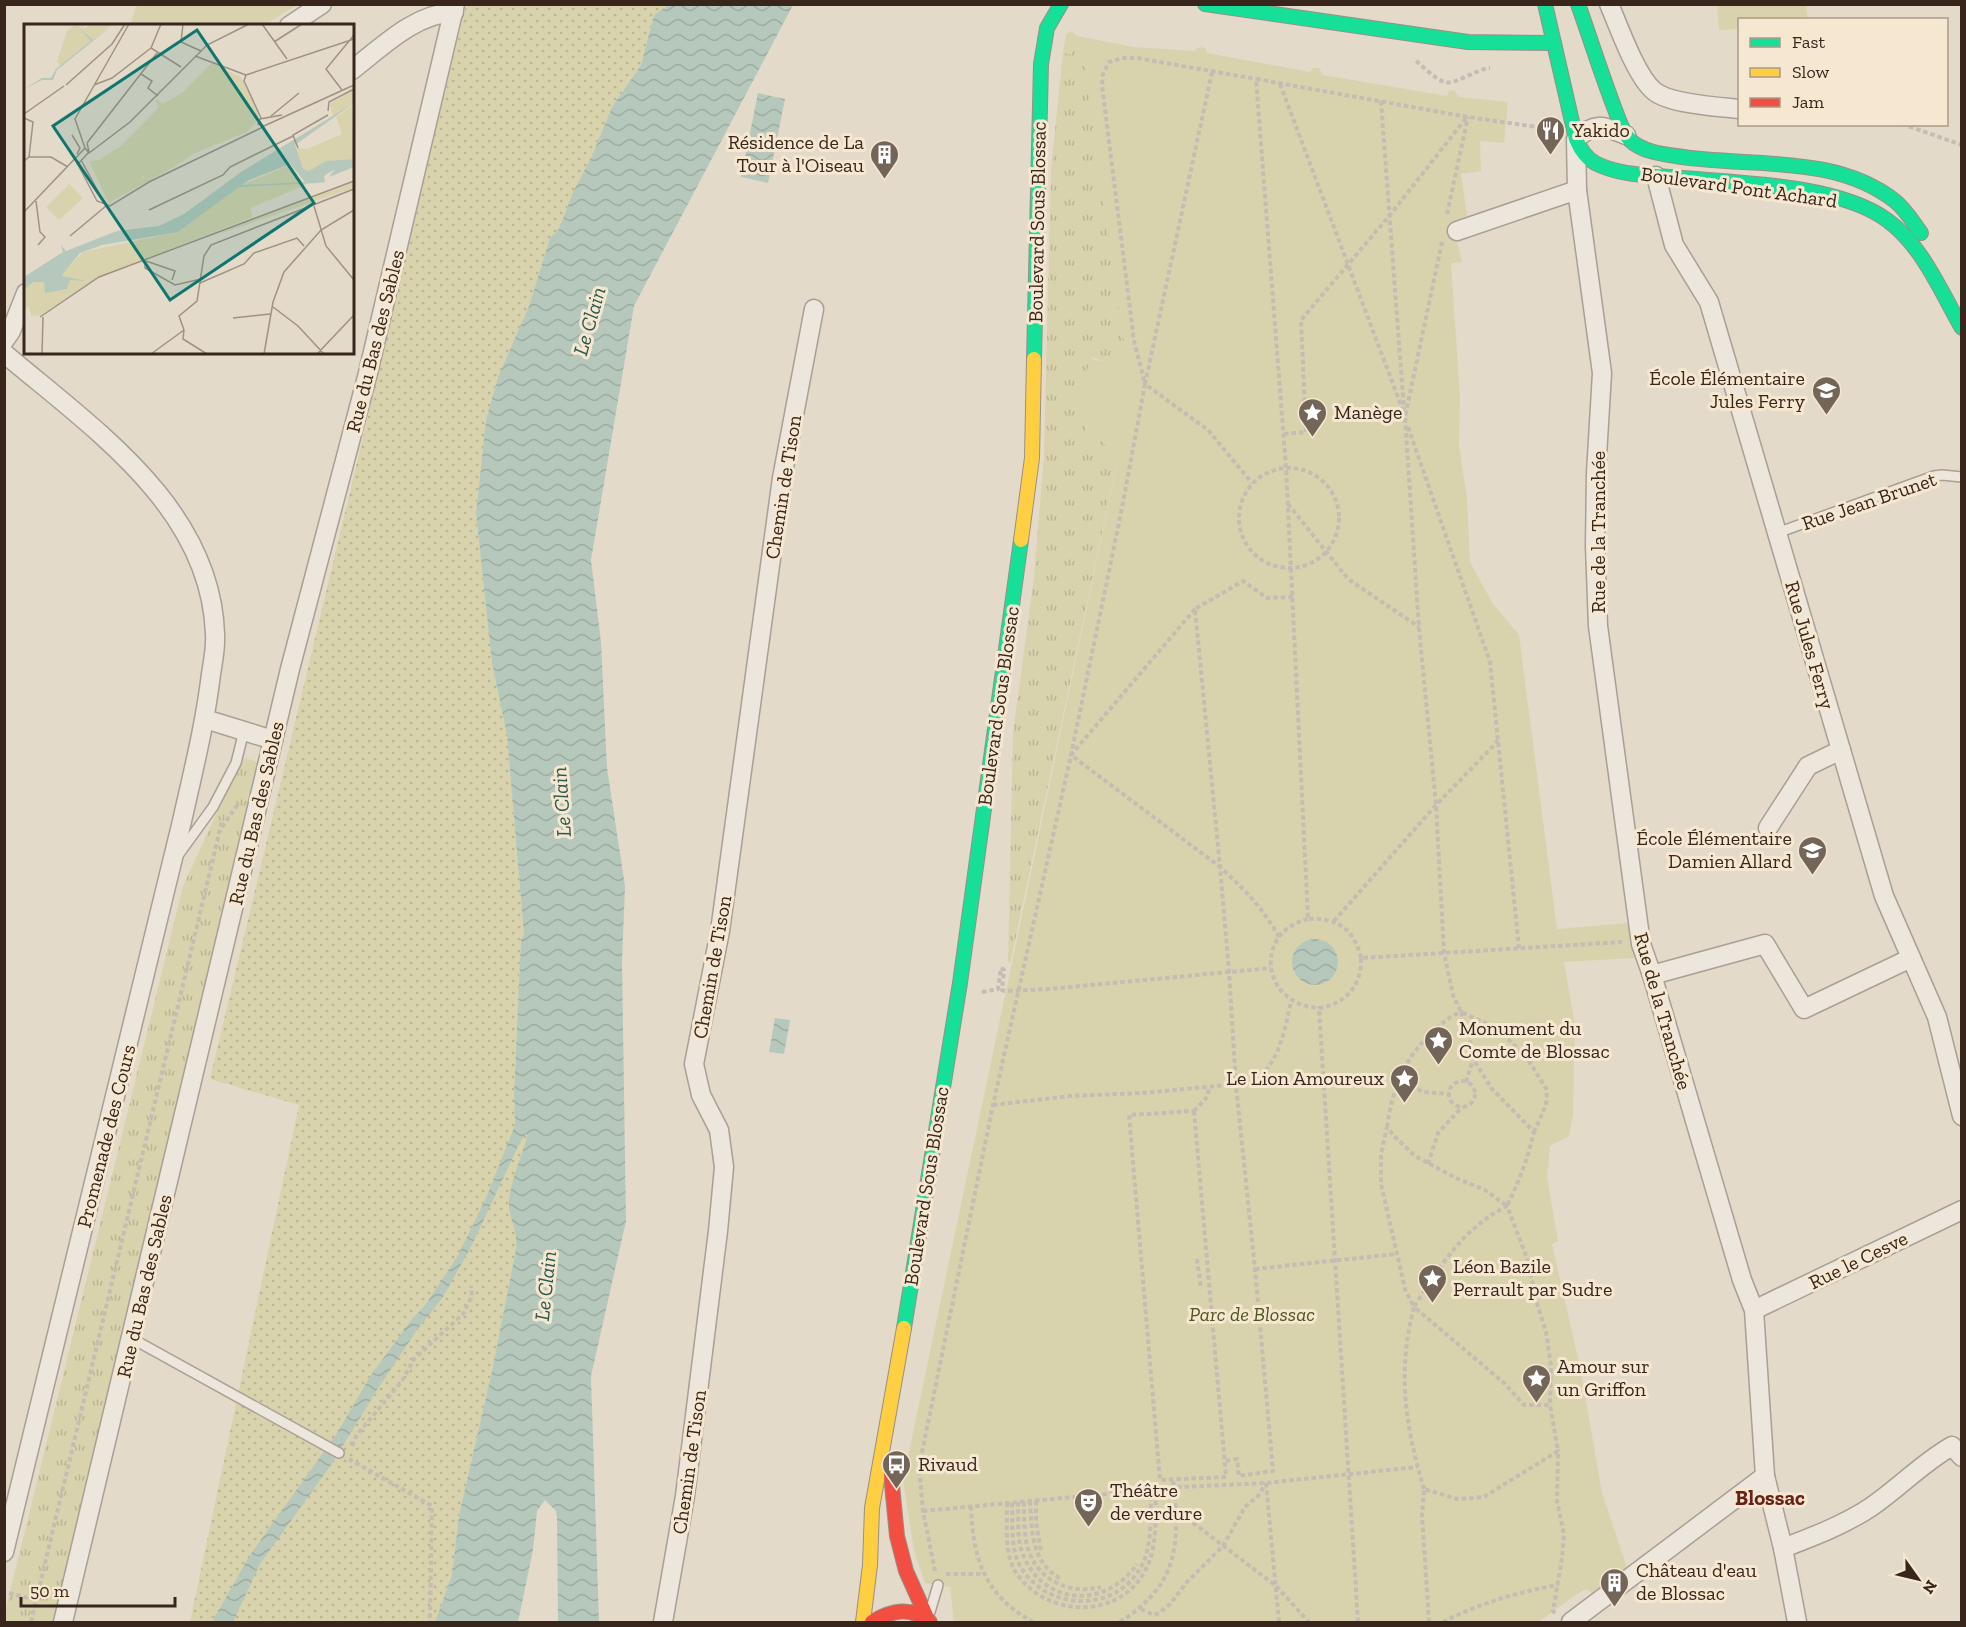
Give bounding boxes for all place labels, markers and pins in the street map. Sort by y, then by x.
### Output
restaurant icon: Yakido [1535,114,1567,156]
place label: Yakido [1571,118,1630,142]
place label: Résidence de La Tour à l'Oiseau [728,130,864,177]
building icon: Résidence de La Tour à l'Oiseau [869,138,901,180]
place label: École Élémentaire Jules Ferry [1649,366,1806,413]
school or university icon: École Élémentaire Jules Ferry [1810,374,1842,416]
place icon: Manège [1297,396,1329,438]
place label: Manège [1334,400,1402,424]
place label: École Élémentaire Damien Allard [1636,826,1792,873]
school or university icon: École Élémentaire Damien Allard [1797,834,1829,876]
place label: Monument du Comte de Blossac [1459,1016,1610,1063]
place icon: Monument du Comte de Blossac [1422,1024,1454,1066]
place icon: Le Lion Amoureux [1389,1062,1421,1104]
place label: Le Lion Amoureux [1226,1066,1384,1090]
place label: Léon Bazile Perrault par Sudre [1453,1254,1612,1301]
place icon: Léon Bazile Perrault par Sudre [1416,1262,1448,1304]
place label: Amour sur un Griffon [1557,1354,1650,1401]
place icon: Amour sur un Griffon [1520,1362,1552,1404]
bus stop icon: Rivaud [881,1448,913,1490]
place label: Rivaud [918,1452,978,1476]
place label: Théâtre de verdure [1110,1478,1202,1525]
theatre icon: Théâtre de verdure [1073,1486,1105,1528]
place label: Château d'eau de Blossac [1636,1558,1757,1605]
building icon: Château d'eau de Blossac [1599,1566,1631,1608]

